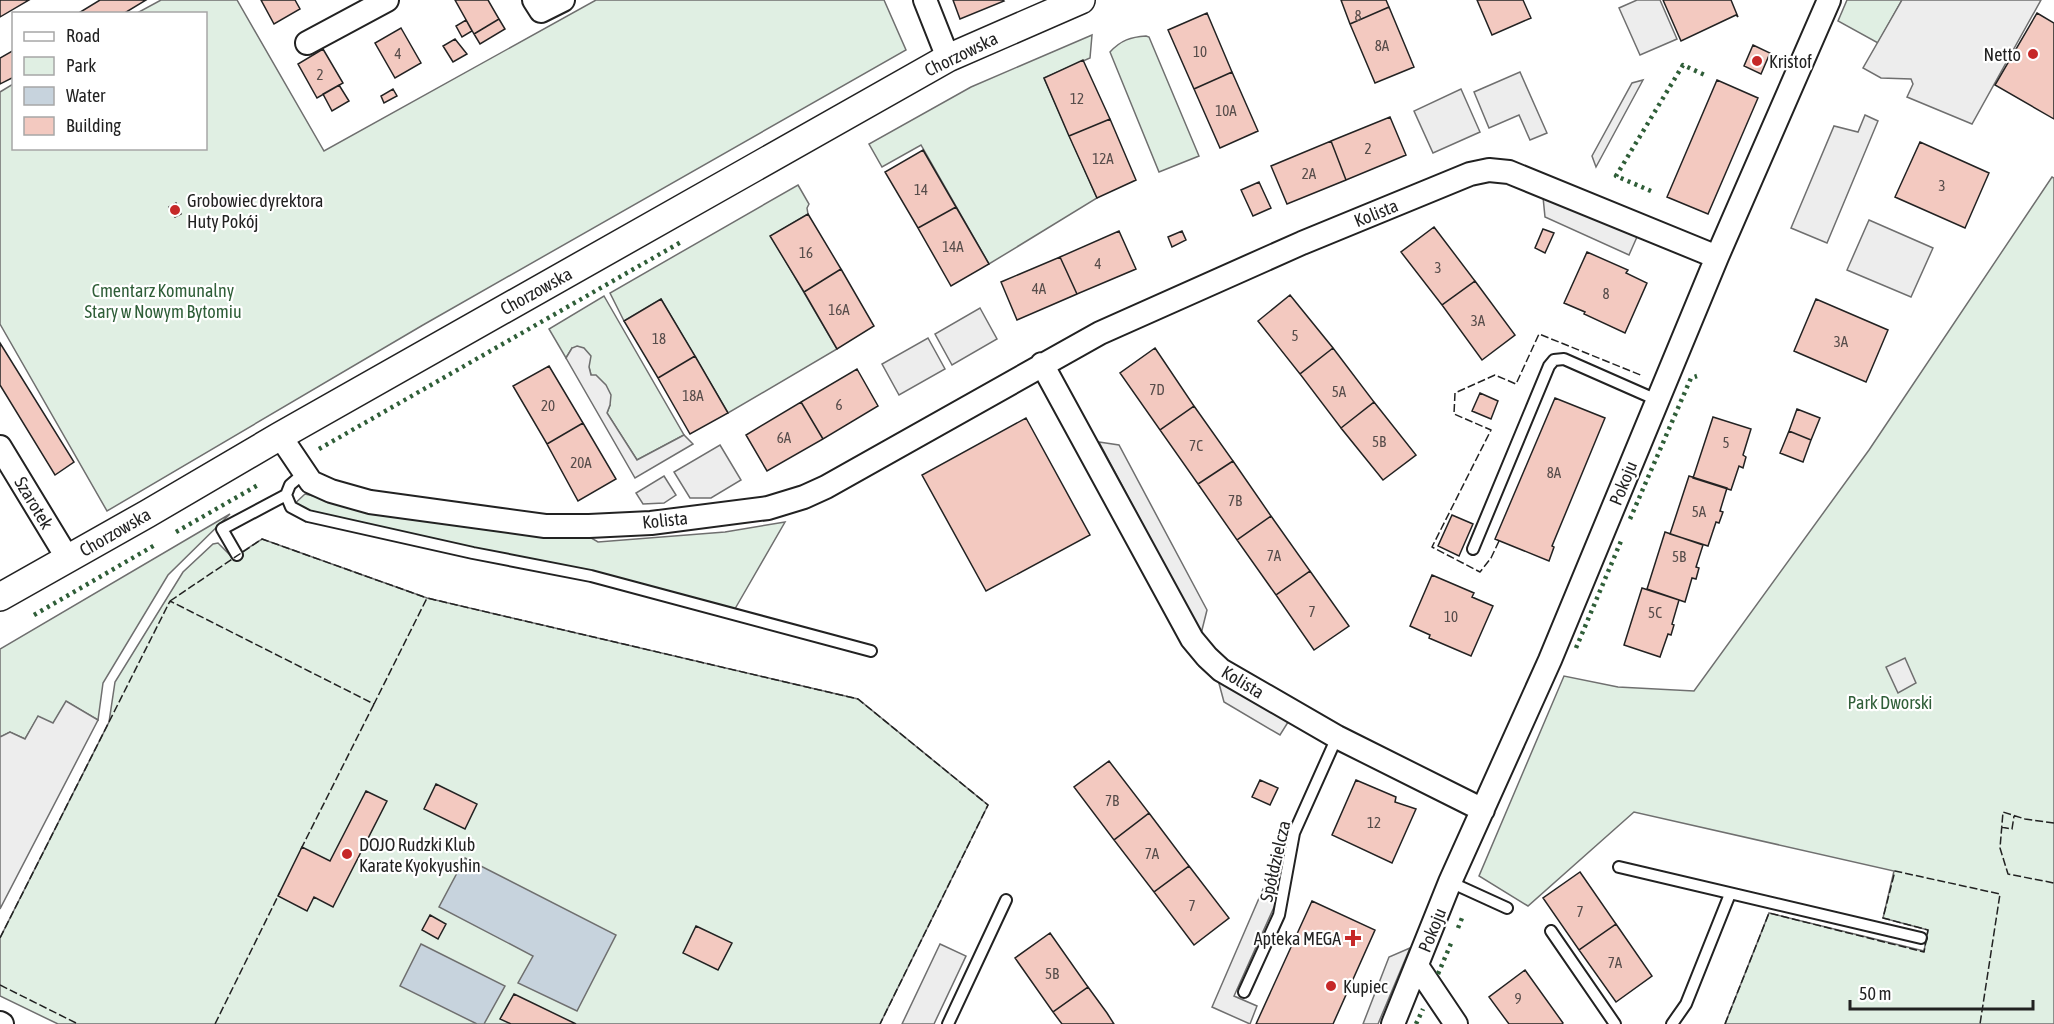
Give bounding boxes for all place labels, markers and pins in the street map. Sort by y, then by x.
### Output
place label: Netto [1984,44,2021,65]
marker: Netto [2026,47,2040,61]
place label: Kristof [1769,51,1812,72]
marker: Kristof [1750,54,1764,68]
place label: Grobowiec dyrektora Huty Pokój [187,190,323,232]
marker: Grobowiec dyrektora Huty Pokój [168,203,182,217]
place label: DOJO Rudzki Klub Karate Kyokyushin [359,834,481,876]
marker: DOJO Rudzki Klub Karate Kyokyushin [340,847,354,861]
place label: Apteka MEGA [1254,928,1341,949]
marker: Apteka MEGA [1346,931,1360,945]
place label: Kupiec [1343,976,1388,997]
marker: Kupiec [1324,979,1338,993]

